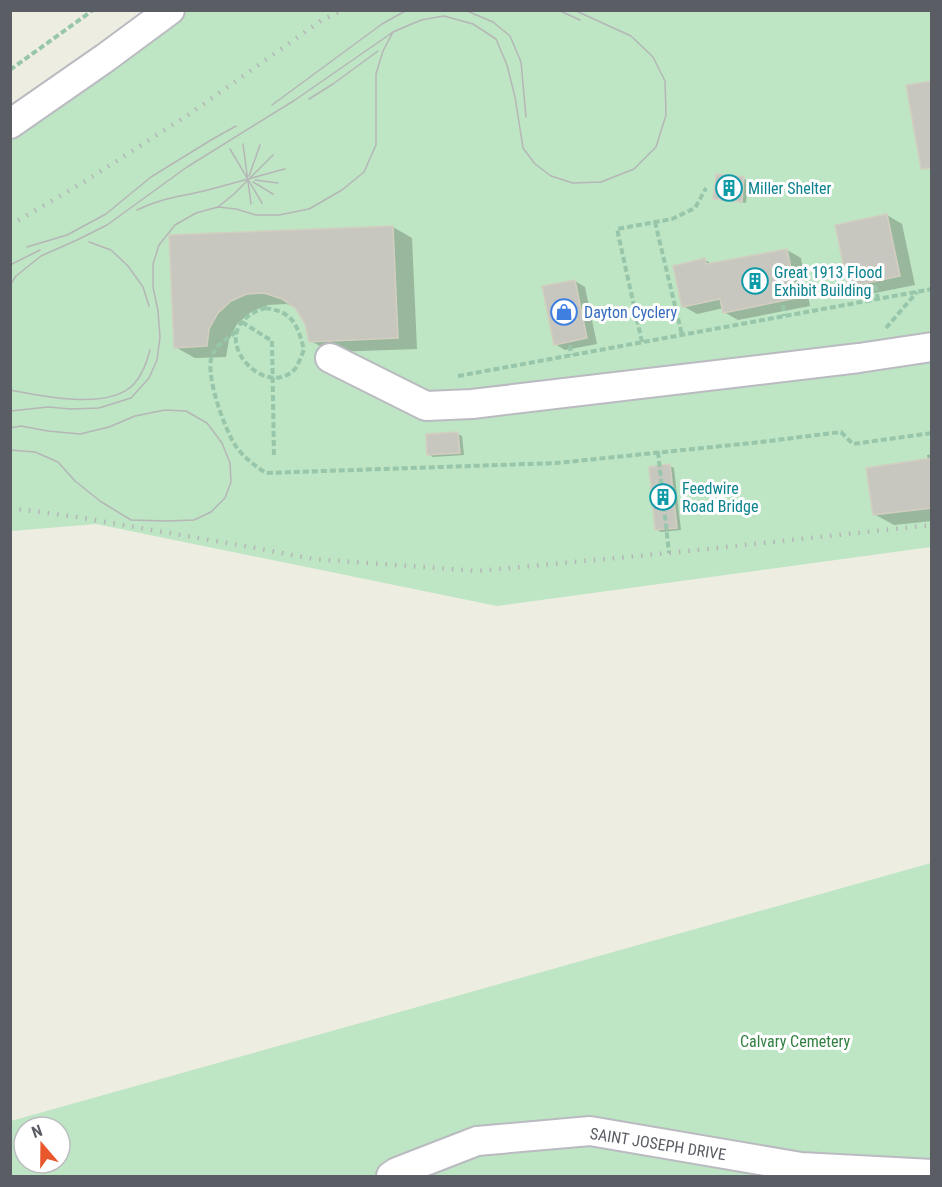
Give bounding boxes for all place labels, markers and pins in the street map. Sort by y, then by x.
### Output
building icon: Miller Shelter [714,173,744,203]
place label: Miller Shelter [748,179,832,198]
place label: Great 1913 Flood Exhibit Building [774,263,882,300]
building icon: Great 1913 Flood Exhibit Building [740,266,770,296]
shop icon: Dayton Cyclery [549,297,579,327]
place label: Dayton Cyclery [584,303,678,322]
place label: Feedwire Road Bridge [682,479,758,516]
building icon: Feedwire Road Bridge [648,482,678,512]

